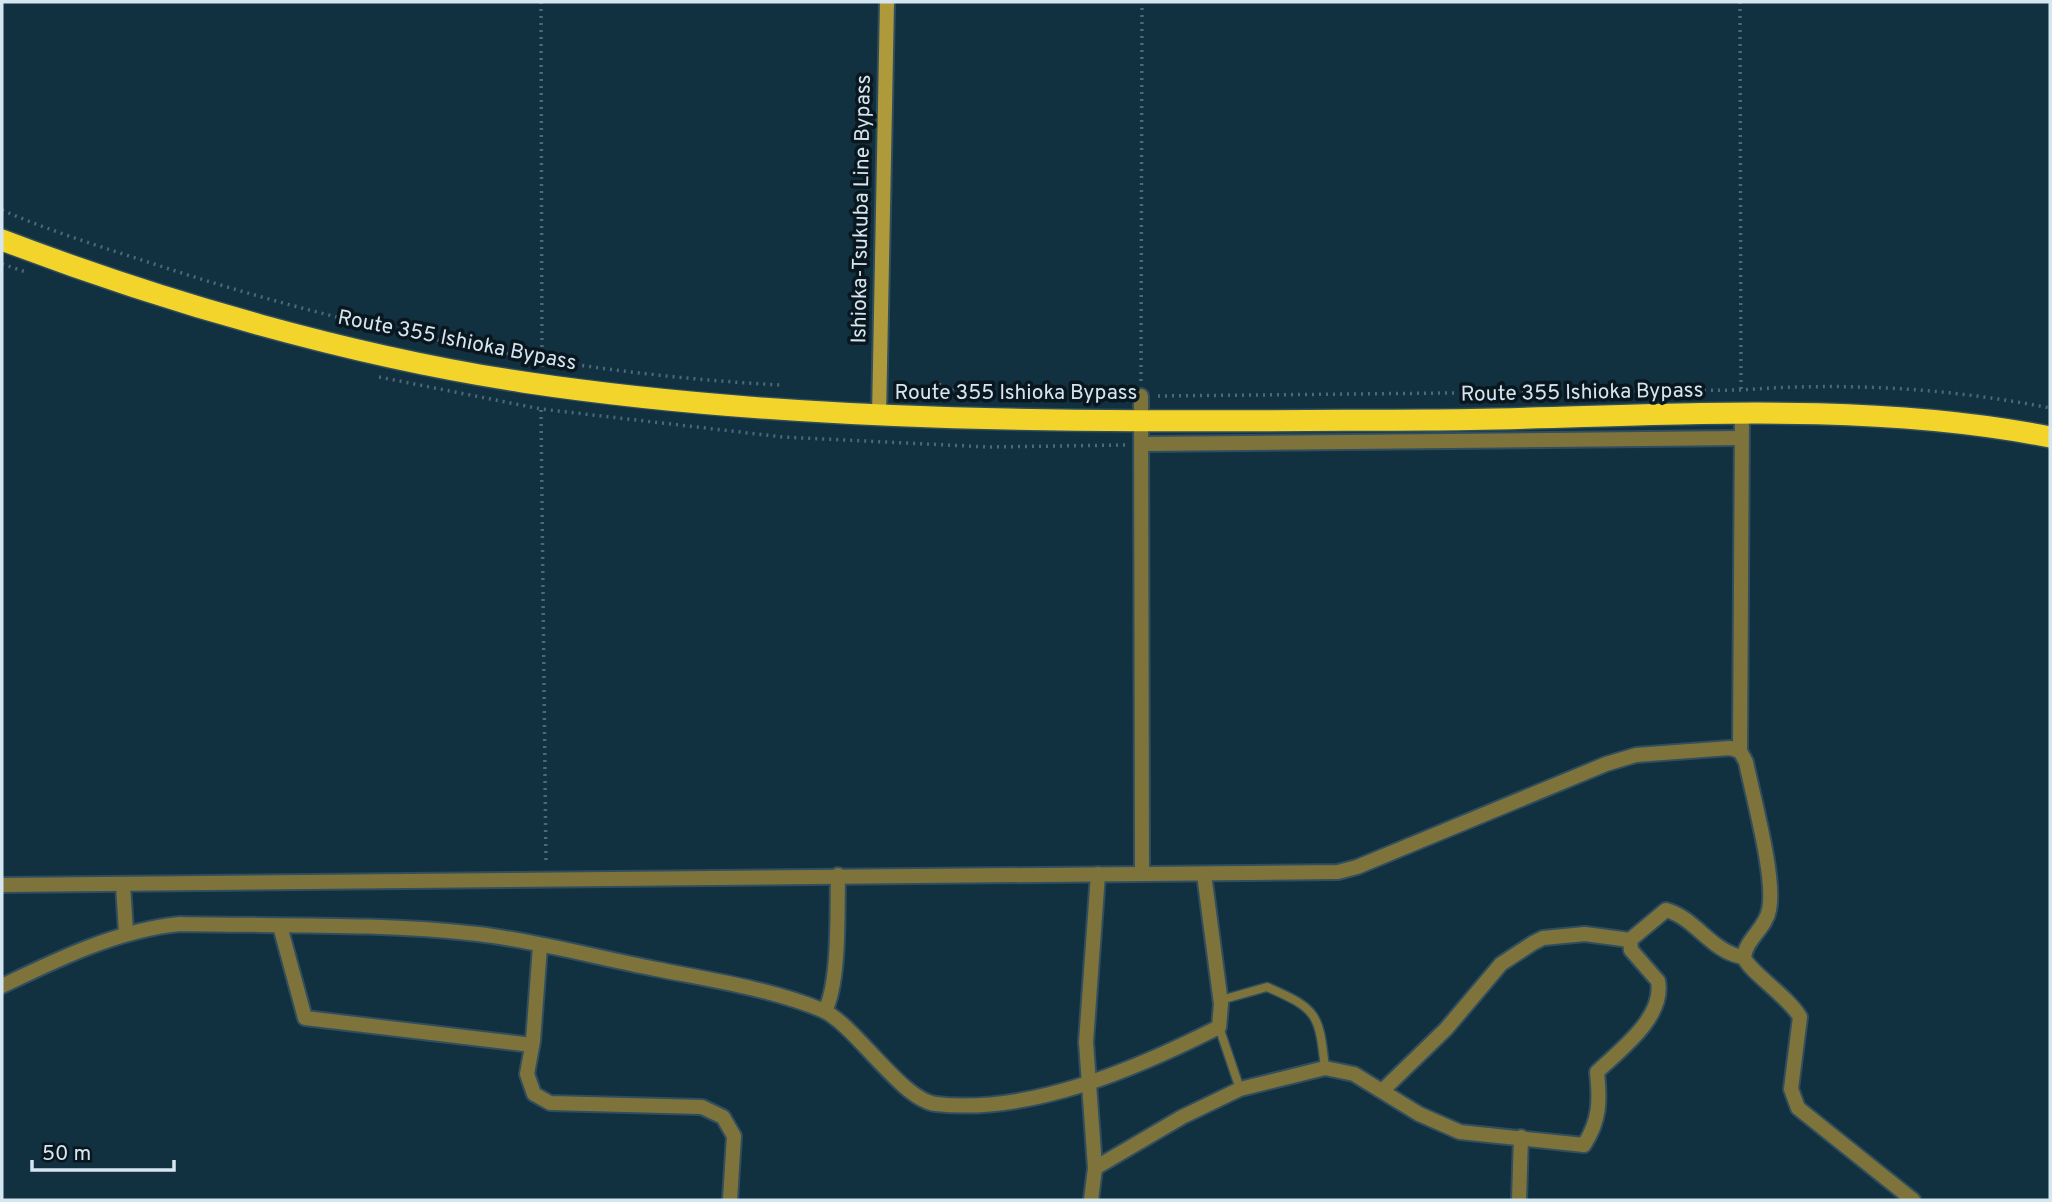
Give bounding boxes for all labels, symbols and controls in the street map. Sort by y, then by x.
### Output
street label: Ishioka-Tsukuba Line Bypass [846,74,878,344]
street label: Route 355 Ishioka Bypass [335,305,579,377]
street label: Route 355 Ishioka Bypass [1460,377,1704,409]
street label: Route 355 Ishioka Bypass [895,380,1137,407]
scale bar [32,1128,173,1172]
text: 50 m [42,1141,91,1168]

